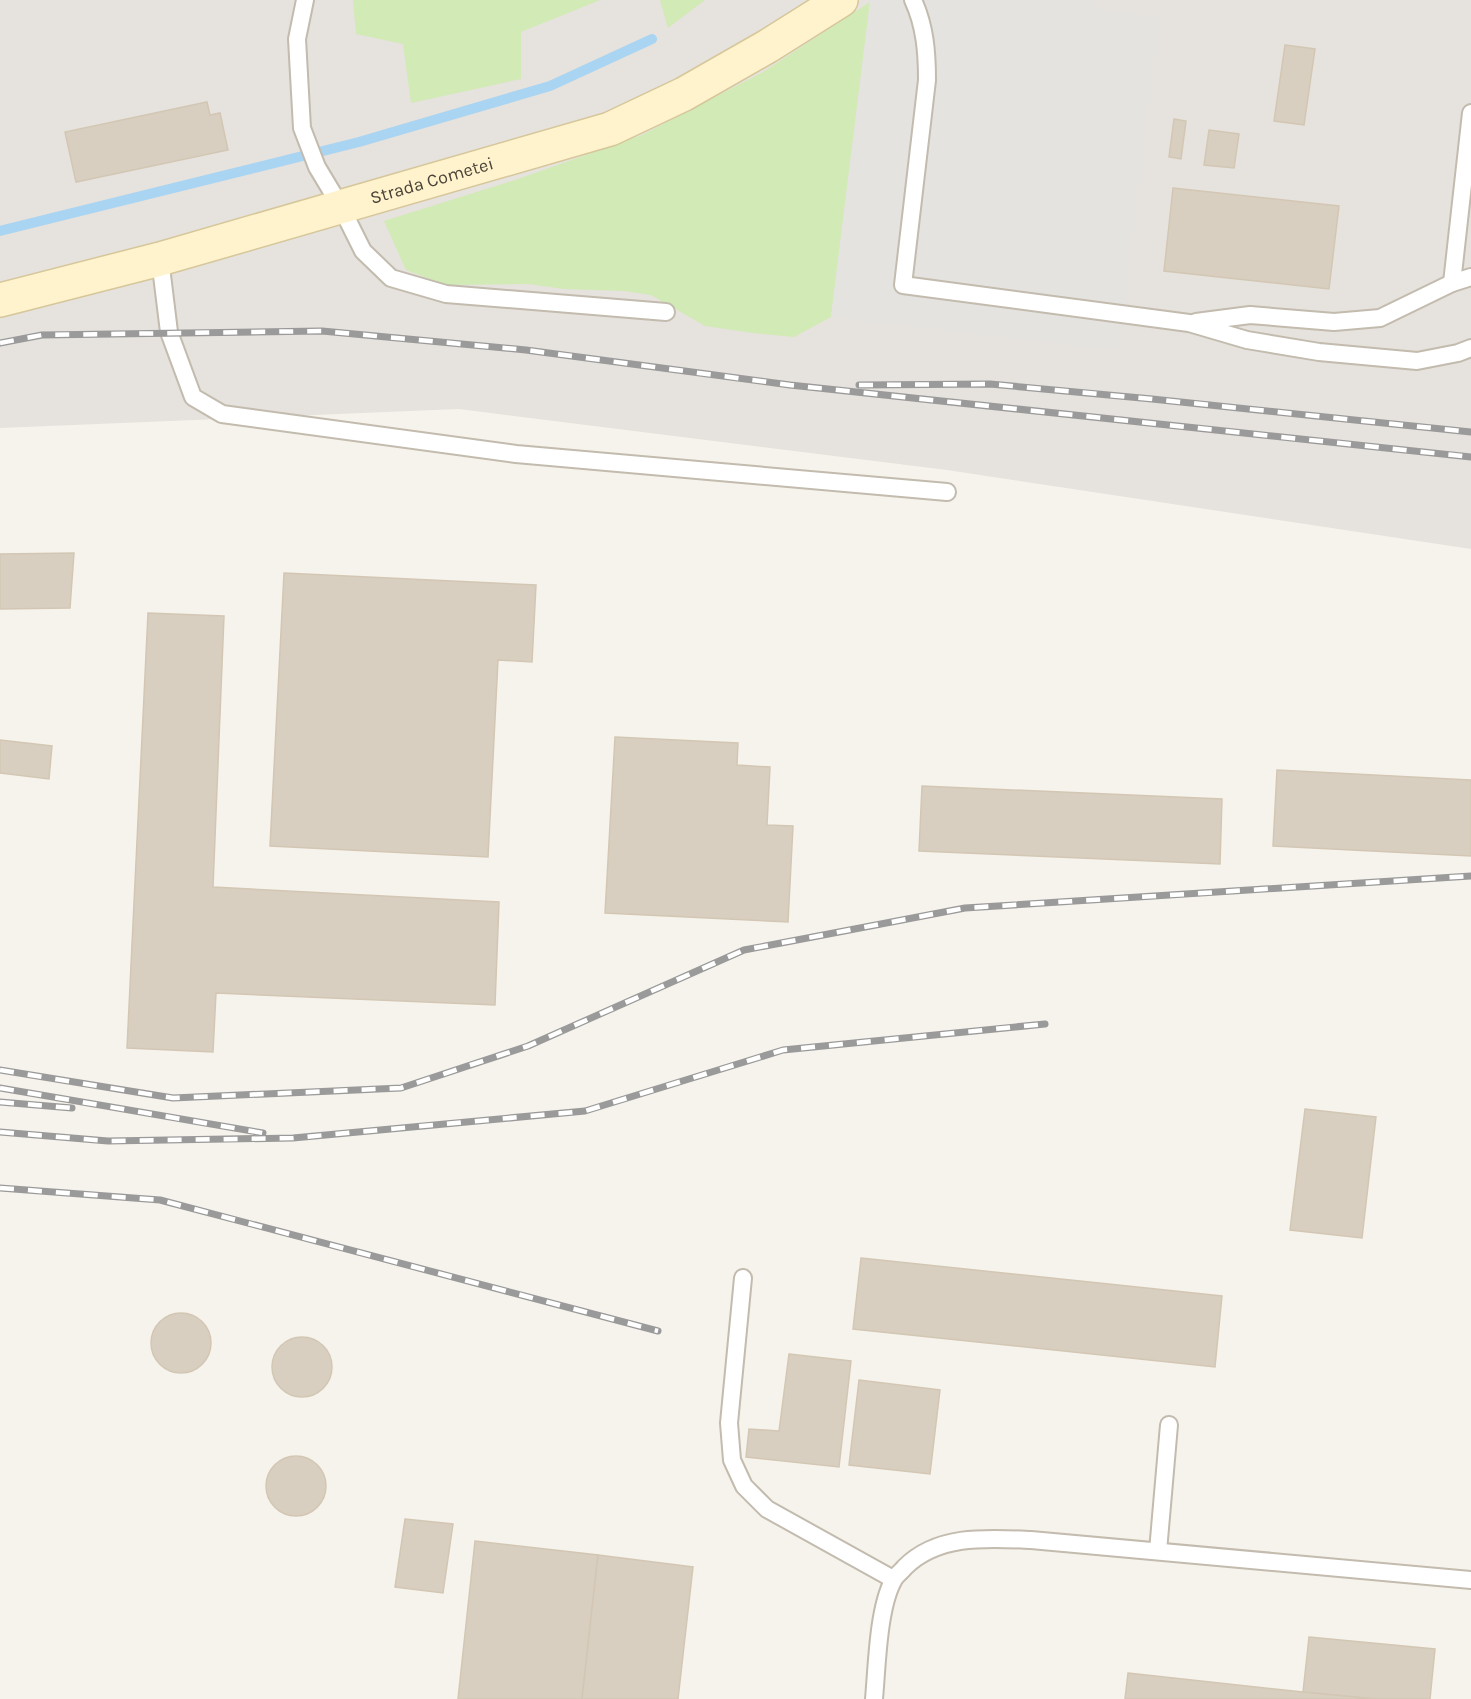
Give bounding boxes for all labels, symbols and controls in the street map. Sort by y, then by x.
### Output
street label: Strada Cometei [367,152,496,209]

